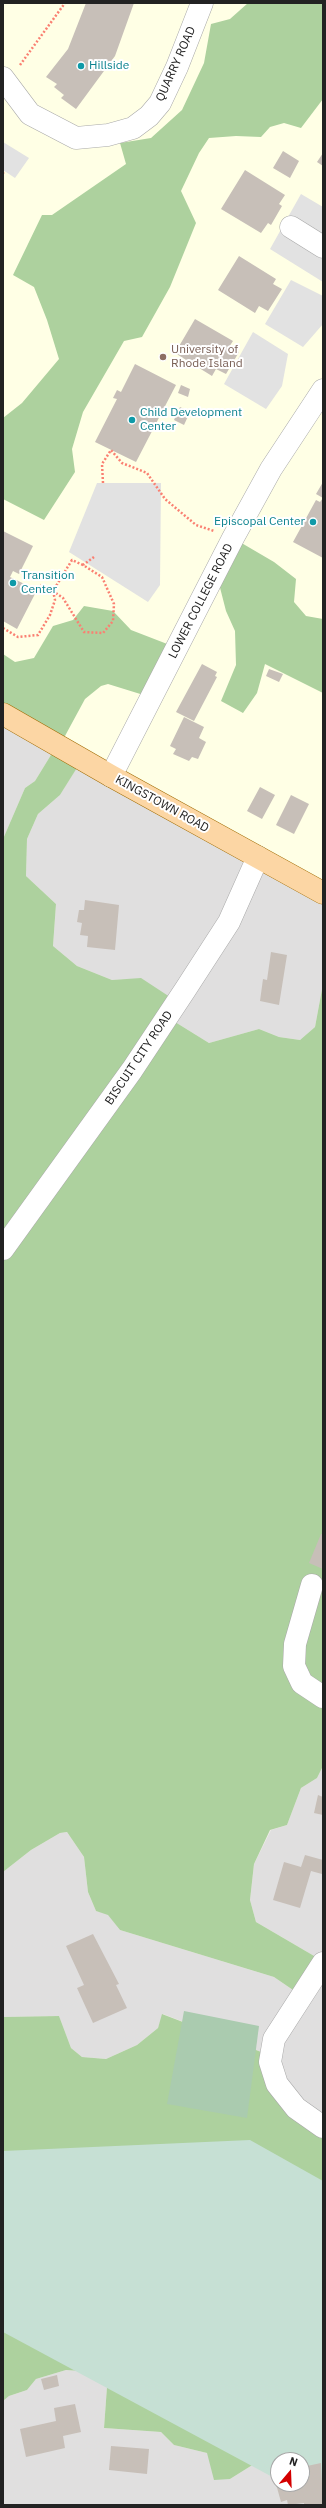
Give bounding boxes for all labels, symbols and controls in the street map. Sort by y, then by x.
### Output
street label: QUARRY ROAD [153,24,199,104]
place label: Hillside [89,59,129,73]
marker: Hillside [76,61,86,71]
place label: University of Rhode Island [171,343,243,371]
marker: University of Rhode Island [158,352,168,362]
place label: Child Development Center [140,406,242,434]
marker: Child Development Center [127,415,137,425]
place label: Episcopal Center [214,515,305,529]
marker: Episcopal Center [308,517,318,527]
street label: LOWER COLLEGE ROAD [166,541,236,661]
place label: Transition Center [21,569,74,597]
marker: Transition Center [8,578,18,588]
street label: KINGSTOWN ROAD [113,772,211,836]
street label: BISCUIT CITY ROAD [102,1008,176,1108]
north arrow [270,2452,310,2492]
text: N [288,2454,300,2470]

